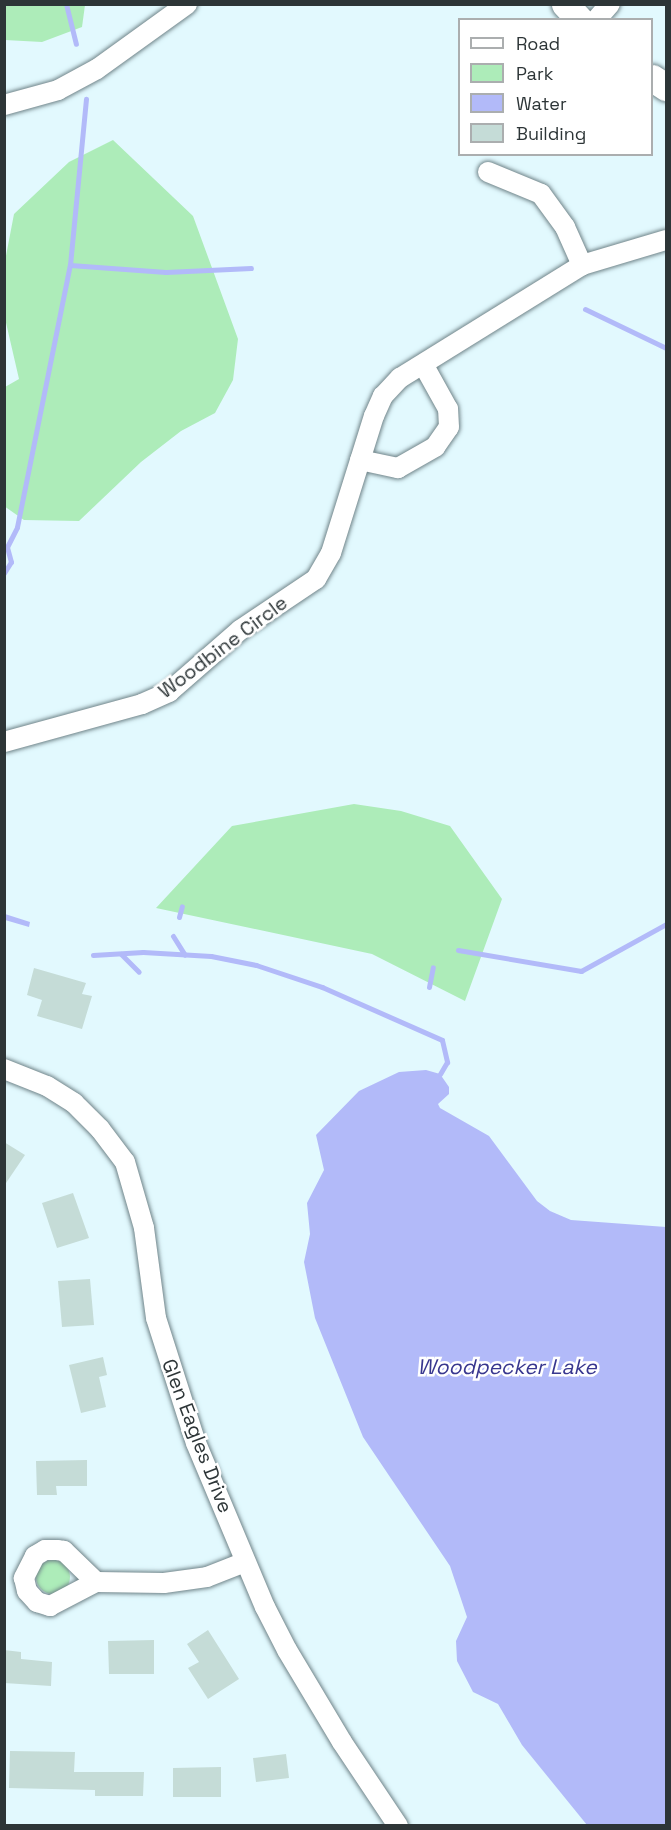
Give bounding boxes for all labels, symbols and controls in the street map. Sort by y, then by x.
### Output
legend [458,18,653,156]
text: Road [516,32,560,55]
text: Park [516,62,553,85]
text: Water [516,92,567,115]
text: Building [516,122,586,145]
street label: Woodbine Circle [154,591,292,703]
water label: Woodpecker Lake [417,1354,597,1380]
street label: Glen Eagles Drive [157,1356,237,1516]

